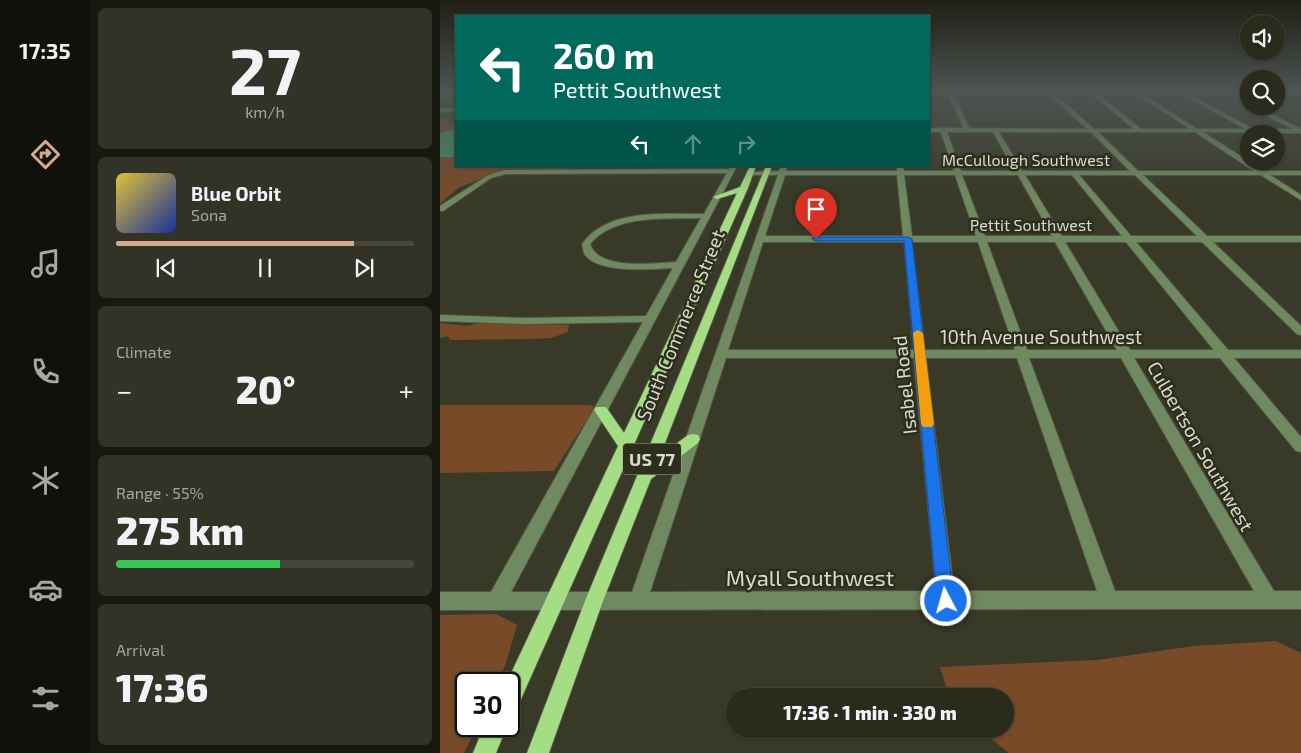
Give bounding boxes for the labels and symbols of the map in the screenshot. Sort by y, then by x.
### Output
street label: McCullough Southwest [942,150,1110,169]
pin [795,188,837,239]
street label: Pettit Southwest [970,215,1092,234]
street label: South Commerce Street [631,226,729,424]
street label: 10th Avenue Southwest [940,325,1142,348]
street label: Isabel Road [887,334,921,436]
street label: Culbertson Southwest [1143,357,1259,535]
road number: US 77 [623,444,681,474]
street label: Myall Southwest [726,564,894,590]
position arrow [919,574,971,626]
speed limit sign: 30 [455,672,520,737]

